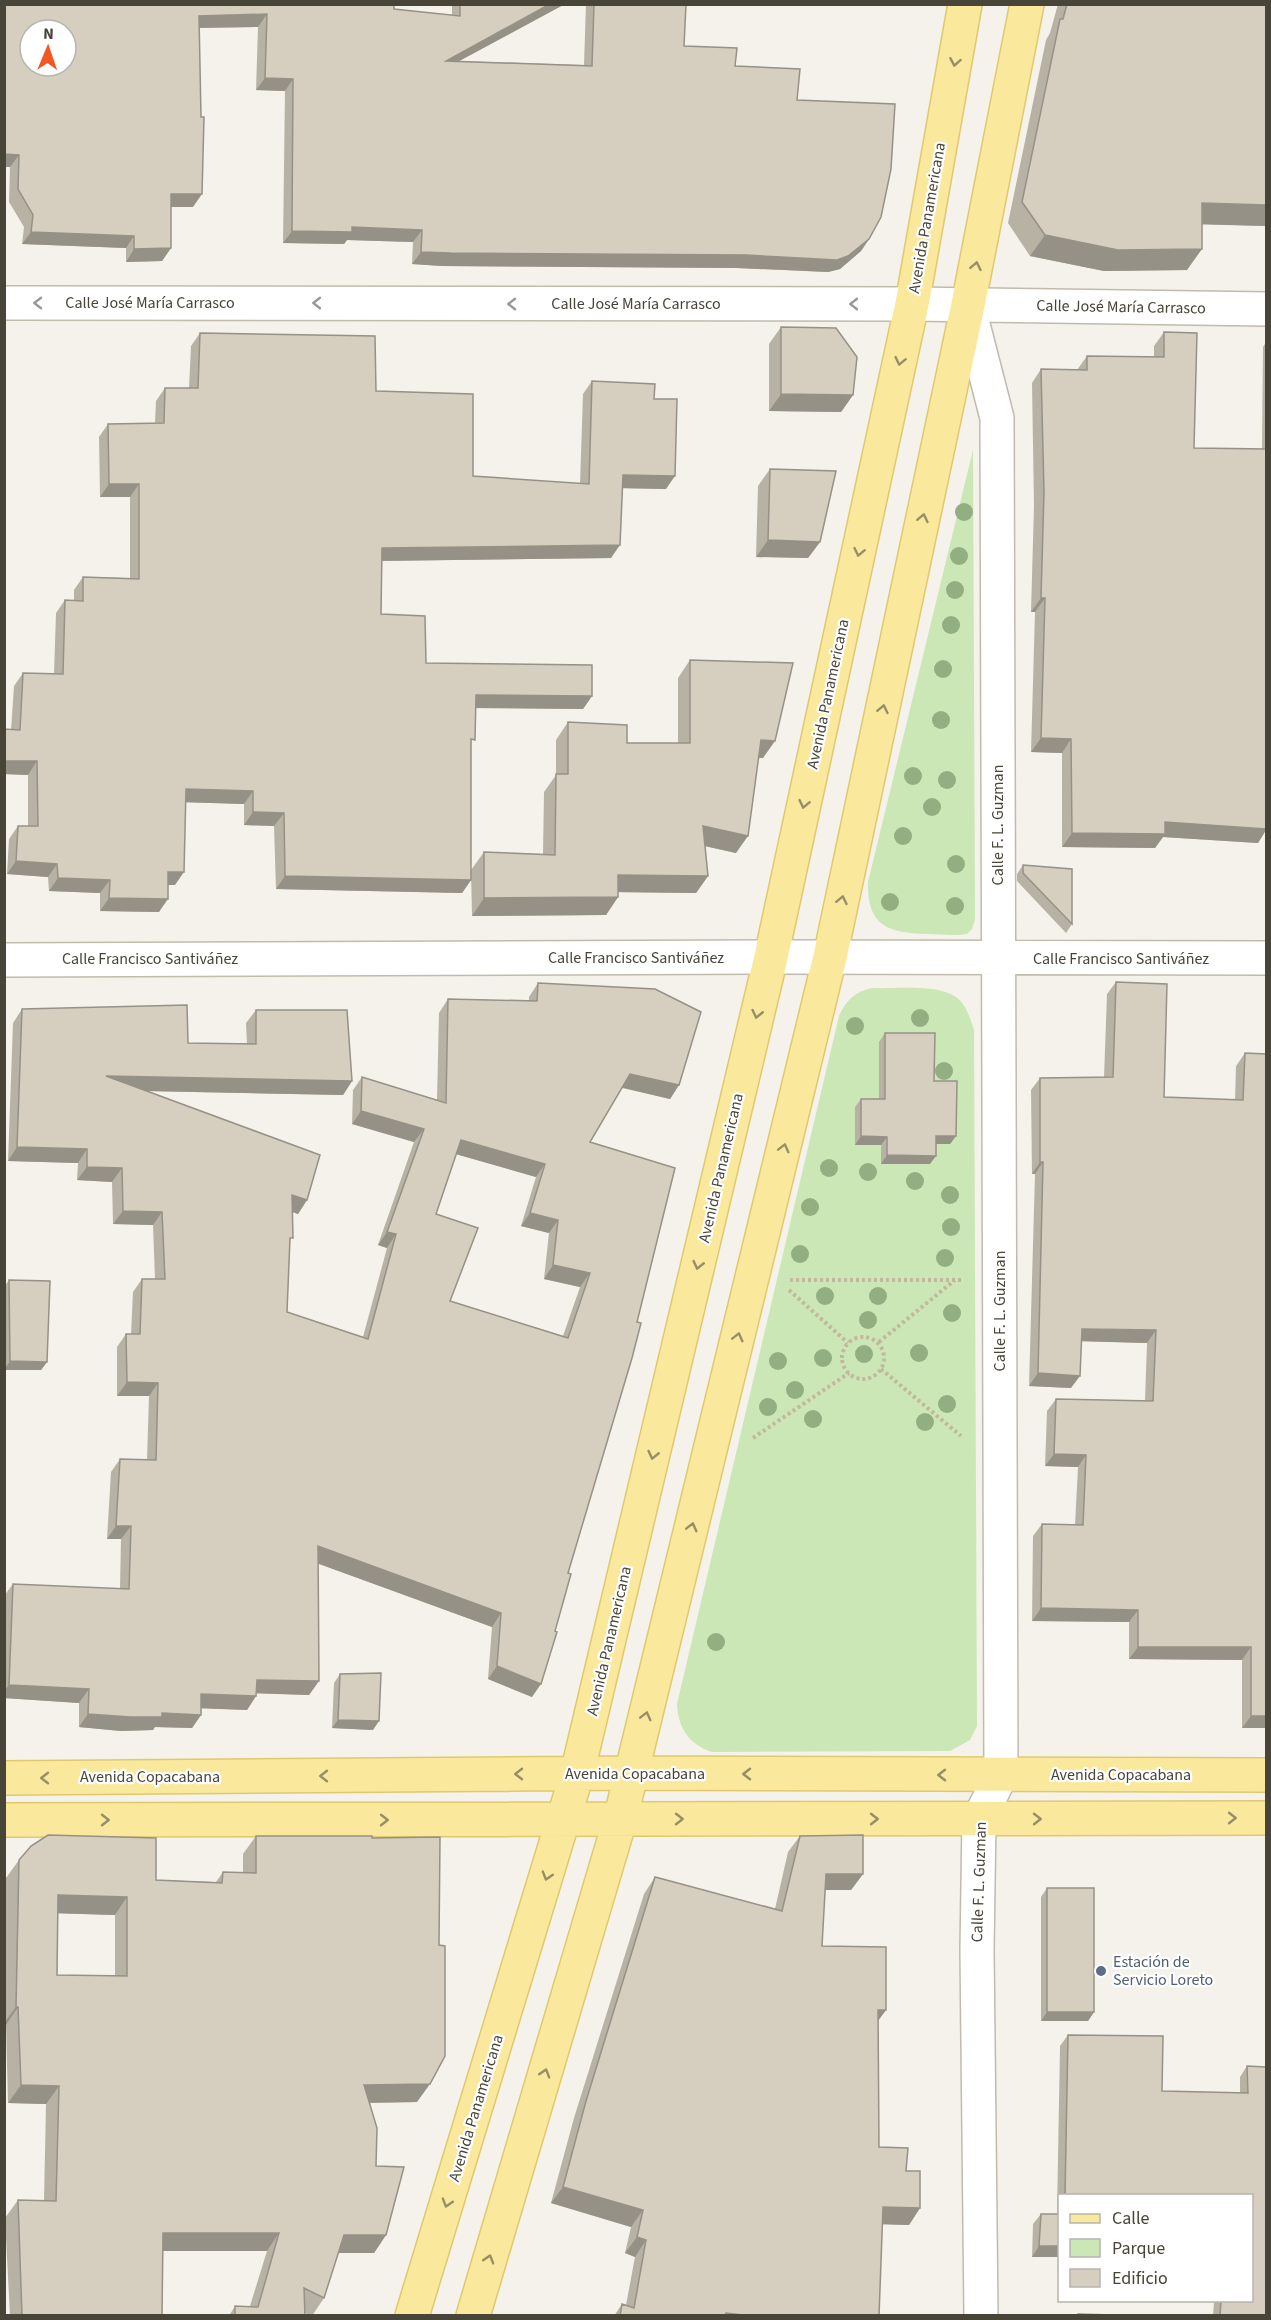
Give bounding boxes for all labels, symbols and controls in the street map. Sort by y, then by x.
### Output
north arrow [18,18,78,78]
text: N [43,23,54,45]
one-way arrow [949,57,962,67]
street label: Avenida Panamericana [903,141,951,295]
one-way arrow [969,261,982,271]
street label: Calle José María Carrasco [65,292,235,314]
street label: Calle José María Carrasco [551,293,721,315]
street label: Calle José María Carrasco [1036,295,1206,319]
one-way arrow [33,297,42,309]
one-way arrow [312,297,321,309]
one-way arrow [507,298,516,310]
one-way arrow [849,298,858,310]
one-way arrow [894,356,907,366]
one-way arrow [916,514,929,524]
one-way arrow [853,547,866,557]
street label: Avenida Panamericana [801,617,855,771]
one-way arrow [876,704,889,714]
street label: Calle F. L. Guzman [987,765,1009,885]
one-way arrow [798,799,811,809]
one-way arrow [835,895,848,905]
street label: Calle Francisco Santiváñez [548,947,724,969]
street label: Calle Francisco Santiváñez [62,948,238,970]
street label: Calle Francisco Santiváñez [1033,948,1209,970]
one-way arrow [752,1009,765,1019]
street label: Avenida Panamericana [693,1091,749,1245]
one-way arrow [777,1143,790,1153]
street label: Calle F. L. Guzman [989,1251,1011,1371]
one-way arrow [692,1260,705,1270]
one-way arrow [731,1333,744,1343]
one-way arrow [647,1450,660,1460]
one-way arrow [685,1522,698,1532]
street label: Avenida Panamericana [581,1564,637,1718]
one-way arrow [639,1712,652,1722]
street label: Avenida Copacabana [565,1763,705,1785]
street label: Avenida Copacabana [1051,1764,1191,1786]
street label: Avenida Copacabana [80,1766,220,1788]
one-way arrow [514,1768,523,1780]
one-way arrow [743,1768,752,1780]
one-way arrow [938,1769,947,1781]
one-way arrow [319,1770,328,1782]
one-way arrow [40,1771,49,1784]
one-way arrow [1228,1812,1237,1824]
one-way arrow [674,1813,683,1825]
one-way arrow [869,1813,878,1825]
one-way arrow [1033,1813,1042,1825]
one-way arrow [100,1814,109,1826]
one-way arrow [379,1814,388,1826]
street label: Calle F. L. Guzman [966,1821,992,1943]
one-way arrow [542,1870,554,1881]
place label: Estación de Servicio Loreto [1113,1951,1213,1991]
marker: Estación de Servicio Loreto [1094,1964,1108,1978]
street label: Avenida Panamericana [443,2032,509,2184]
one-way arrow [538,2068,550,2079]
legend [1058,2194,1253,2302]
one-way arrow [442,2197,454,2207]
text: Calle [1112,2206,1150,2231]
text: Parque [1112,2236,1165,2261]
one-way arrow [482,2255,494,2265]
text: Edificio [1112,2266,1168,2291]

